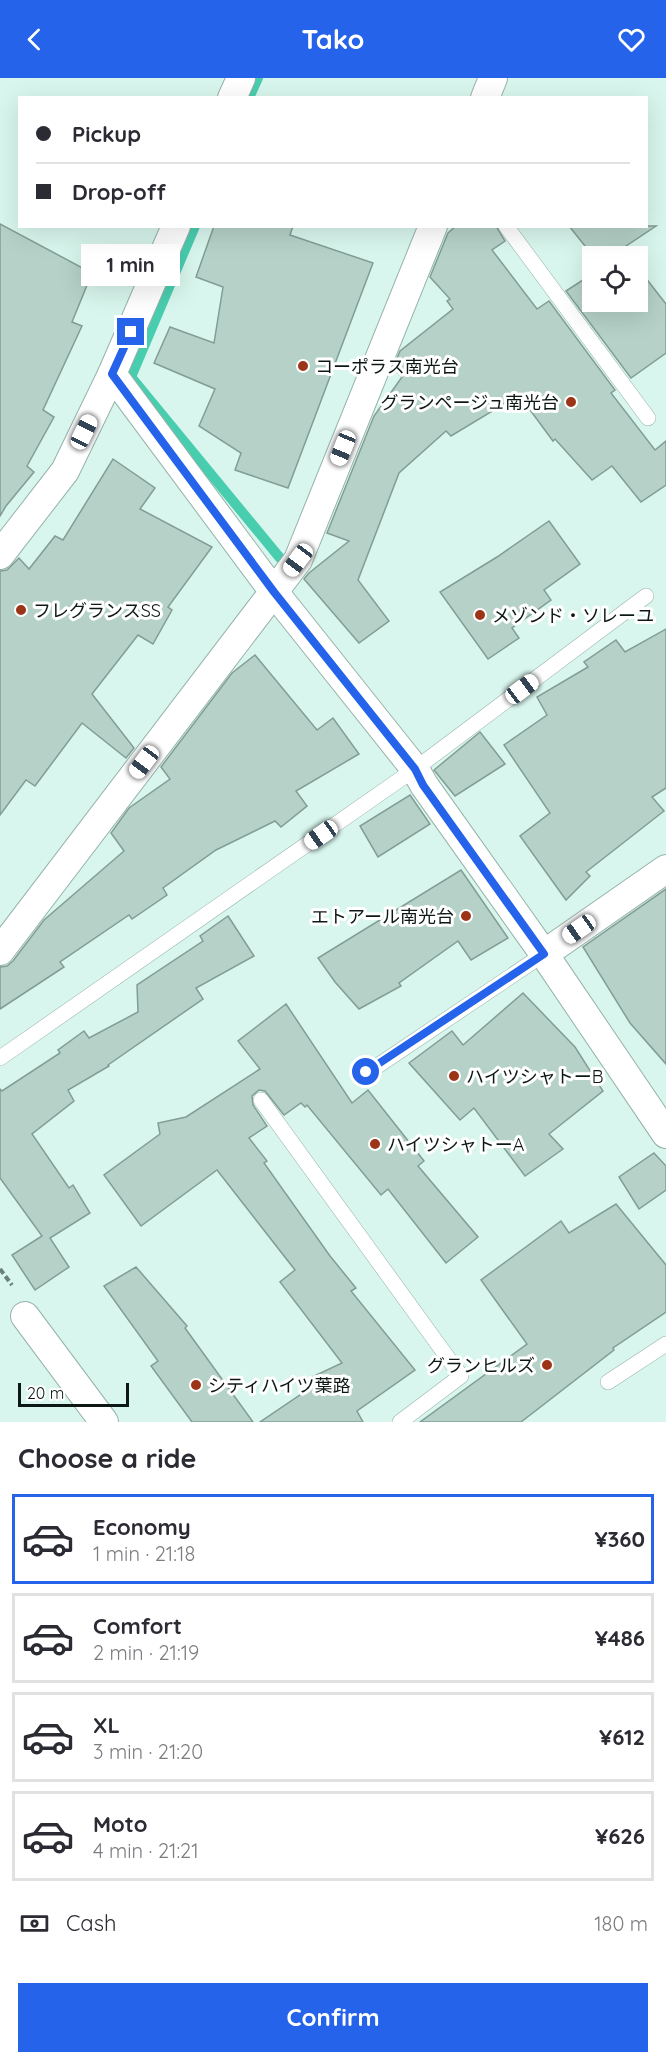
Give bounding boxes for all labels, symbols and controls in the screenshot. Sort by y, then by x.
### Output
text: Tako [302,22,364,56]
icon: back [18,23,51,56]
icon: heart [615,23,648,56]
text: Pickup [72,120,141,148]
text: Drop-off [72,178,166,206]
callout: 1 min [82,245,180,287]
map controls [582,246,648,312]
button: locate [582,246,648,312]
text: 1 min [106,252,155,277]
route end [117,318,144,345]
place label: コーポラス南光台 [315,355,459,378]
marker: コーポラス南光台 [296,359,310,373]
place label: グランページュ南光台 [381,391,559,414]
marker: グランページュ南光台 [564,395,578,409]
car [68,412,100,452]
car [328,428,358,468]
car [280,540,316,580]
place label: フレグランスSS [33,599,161,622]
marker: フレグランスSS [14,603,28,617]
place label: メゾンド・ソレーユ [492,604,654,627]
marker: メゾンド・ソレーユ [473,608,487,622]
car [502,671,542,707]
car [126,742,162,782]
car [301,817,341,853]
place label: エトアール南光台 [311,905,454,928]
marker: エトアール南光台 [459,909,473,923]
car [559,911,599,947]
route start [352,1058,379,1085]
place label: ハイツシャトーB [466,1065,603,1088]
marker: ハイツシャトーB [447,1069,461,1083]
place label: ハイツシャトーA [387,1133,525,1156]
marker: ハイツシャトーA [368,1137,382,1151]
place label: グランヒルズ [427,1354,535,1377]
marker: グランヒルズ [540,1358,554,1372]
place label: シティハイツ葉路 [208,1374,351,1397]
marker: シティハイツ葉路 [189,1378,203,1392]
scale bar [18,1380,129,1408]
text: 20 m [27,1383,64,1403]
text: Choose a ride [18,1441,196,1475]
icon: car [21,1512,75,1566]
text: Economy [93,1513,191,1541]
text: ¥360 [594,1525,645,1553]
text: 1 min · 21:18 [93,1541,195,1566]
icon: car [21,1611,75,1665]
text: Comfort [93,1612,182,1640]
text: ¥486 [595,1624,645,1652]
text: 2 min · 21:19 [93,1640,199,1665]
icon: car [21,1710,75,1764]
text: XL [93,1711,120,1739]
text: ¥612 [599,1723,645,1751]
text: 3 min · 21:20 [93,1739,203,1764]
icon: car [21,1809,75,1863]
text: Moto [93,1810,147,1838]
text: ¥626 [595,1822,645,1850]
text: 4 min · 21:21 [93,1838,199,1863]
icon: cash [18,1907,51,1940]
text: Cash [66,1909,117,1937]
text: 180 m [594,1911,648,1936]
button: Confirm [18,1983,648,2052]

